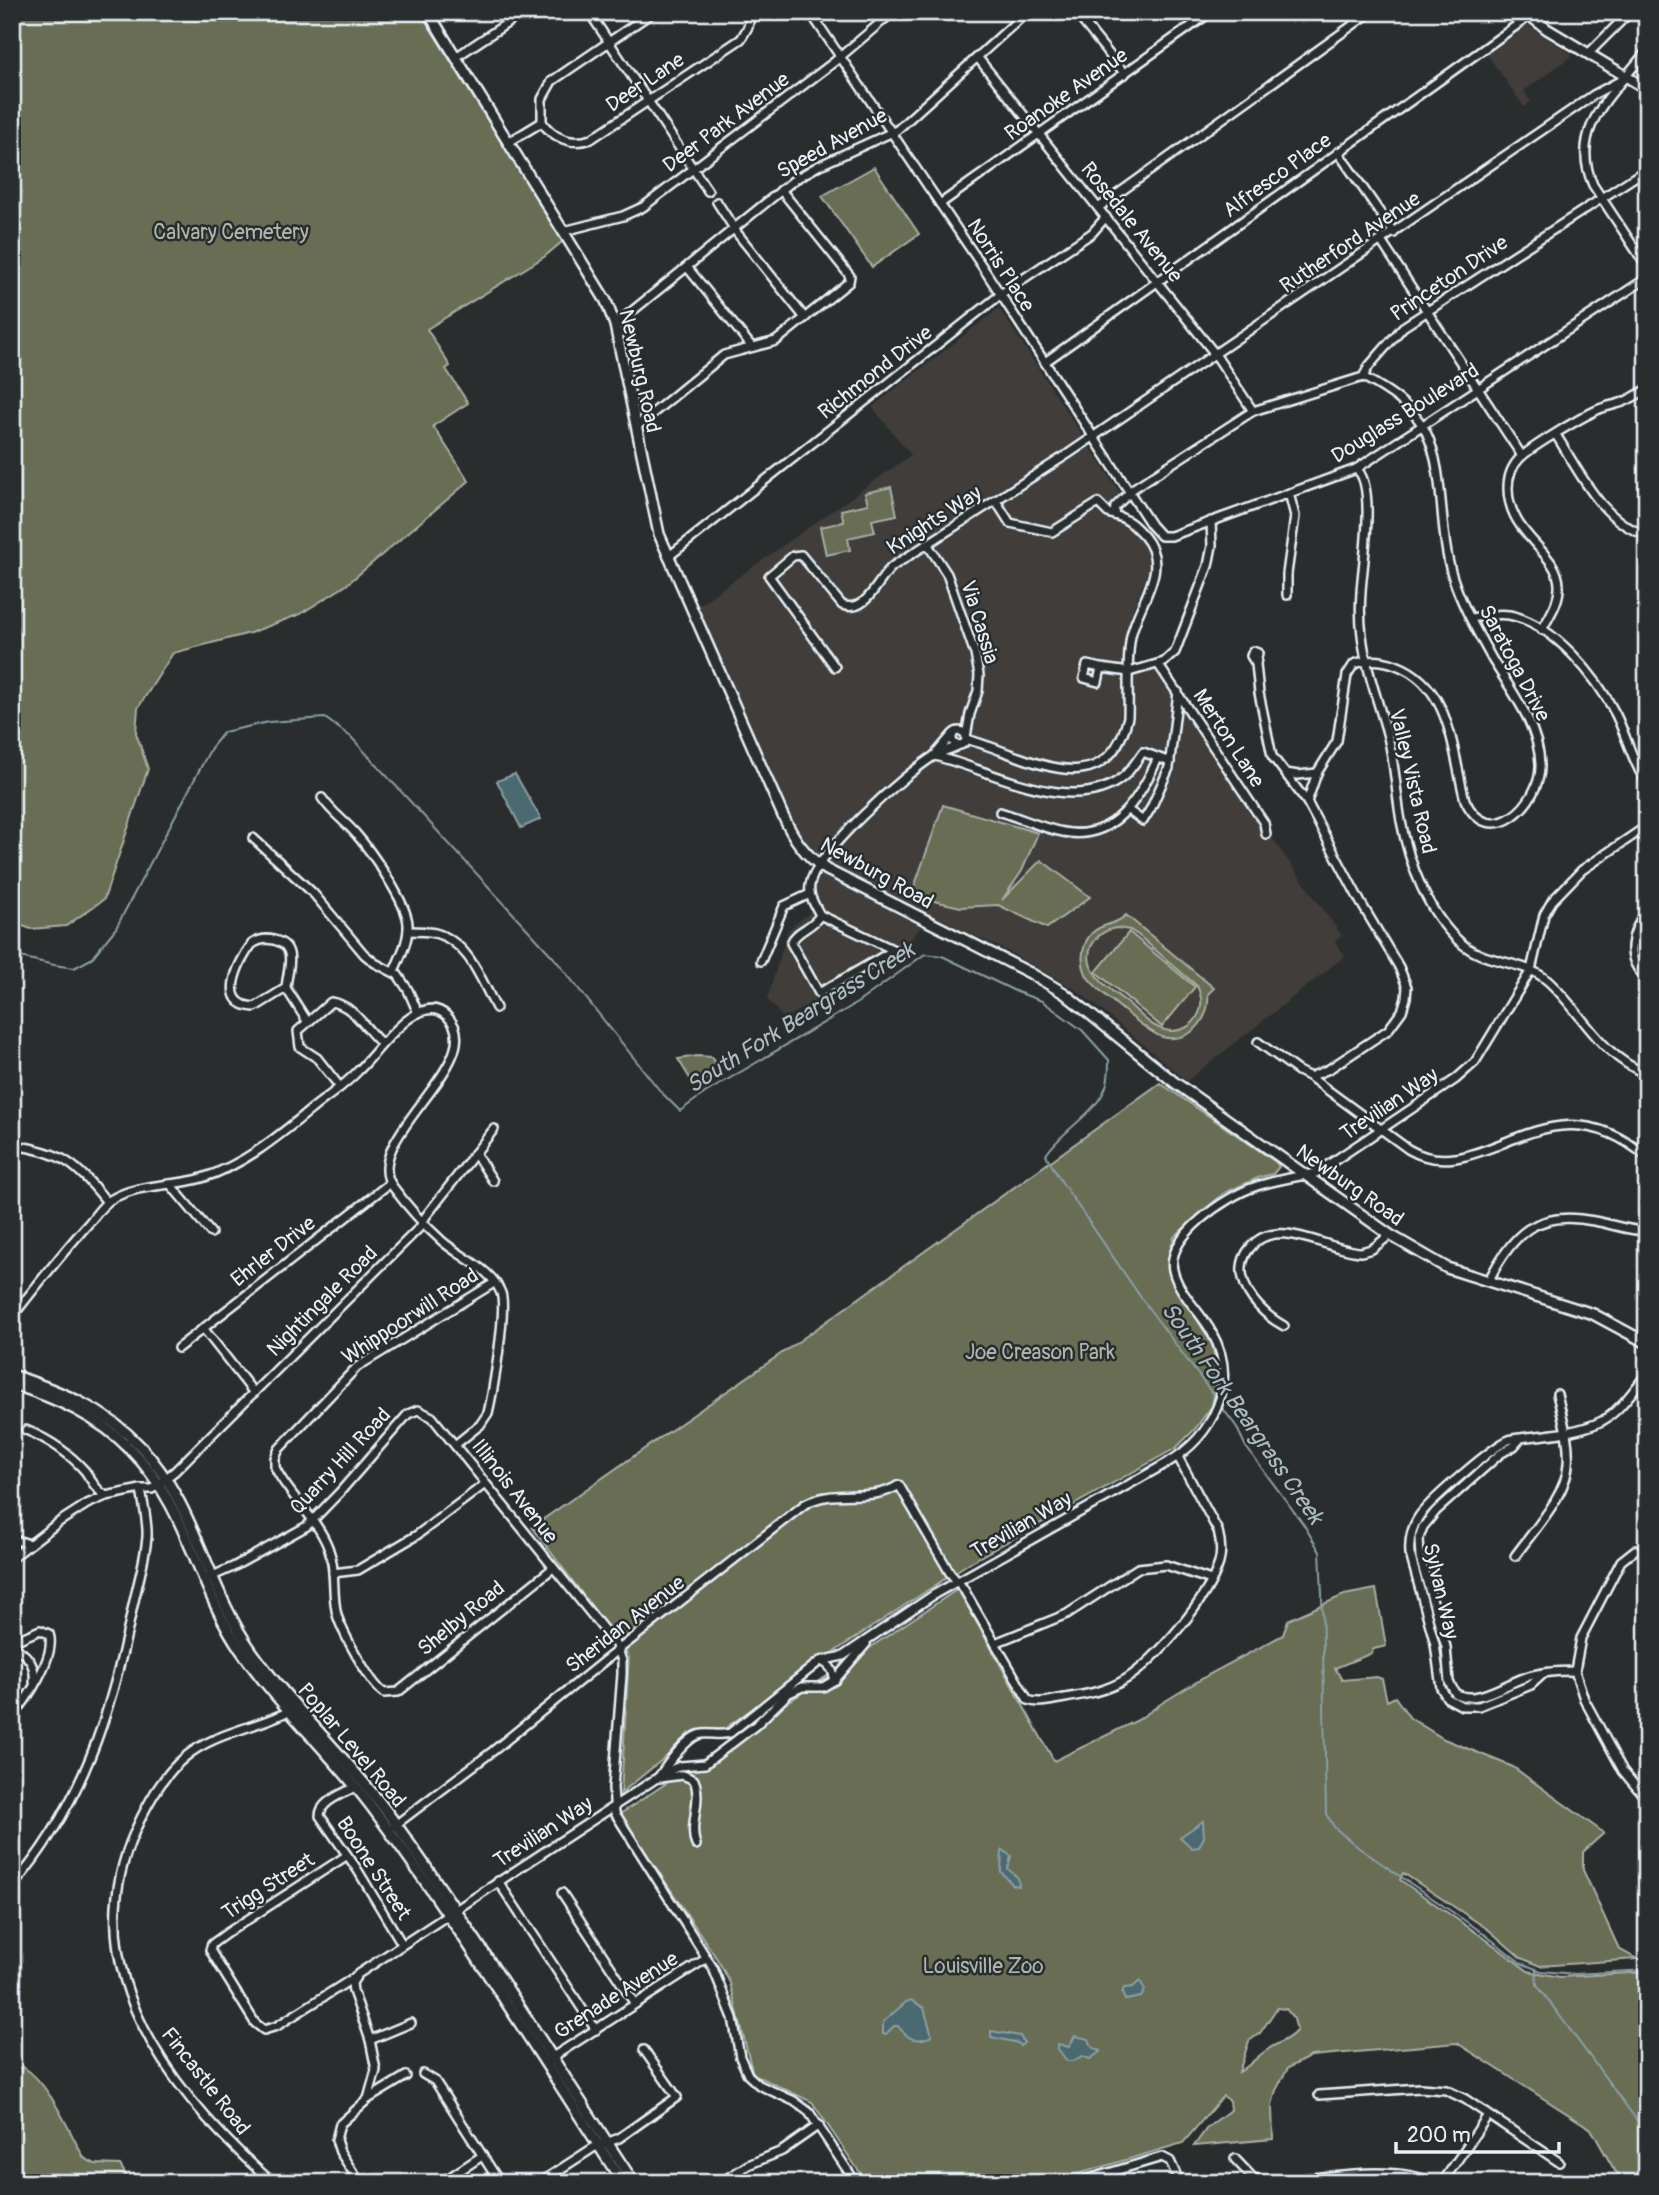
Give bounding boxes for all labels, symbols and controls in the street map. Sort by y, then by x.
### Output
street label: Roanoke Avenue [999,42,1134,147]
street label: Deer Lane [601,46,690,119]
street label: Deer Park Avenue [658,66,796,179]
street label: Speed Avenue [772,102,893,185]
street label: Alfresco Place [1218,127,1337,224]
street label: Rosedale Avenue [1075,156,1189,289]
street label: Rutherford Avenue [1275,185,1426,299]
street label: Norris Place [961,214,1041,317]
park label: Calvary Cemetery [153,219,309,246]
street label: Princeton Drive [1385,229,1514,328]
street label: Newburg Road [612,307,667,435]
street label: Richmond Drive [813,319,938,425]
street label: Douglass Boulevard [1326,357,1484,470]
street label: Knights Way [882,480,987,561]
street label: Via Cassia [954,577,1005,667]
street label: Saratoga Drive [1473,600,1557,727]
street label: Merton Lane [1187,684,1271,793]
street label: Valley Vista Road [1383,706,1442,856]
street label: Newburg Road [815,831,938,916]
water label: South Fork Beargrass Creek [681,934,922,1100]
street label: Trevilian Way [1335,1062,1444,1147]
street label: Newburg Road [1290,1138,1409,1233]
street label: Ehrler Drive [225,1209,322,1293]
street label: Nightingale Road [261,1240,384,1363]
street label: Whippoorwill Road [337,1262,484,1371]
water label: South Fork Beargrass Creek [1155,1297,1331,1532]
park label: Joe Creason Park [965,1339,1115,1366]
street label: Quarry Hill Road [284,1402,397,1521]
street label: Illinois Avenue [465,1434,564,1549]
street label: Trevilian Way [966,1486,1077,1565]
street label: Sylvan Way [1416,1540,1465,1642]
street label: Sheridan Avenue [560,1569,691,1679]
street label: Shelby Road [412,1575,511,1662]
street label: Poplar Level Road [292,1677,412,1813]
street label: Trevilian Way [489,1790,598,1874]
street label: Boone Street [330,1811,417,1926]
street label: Trigg Street [217,1846,320,1926]
street label: Grenade Avenue [549,1945,684,2046]
park label: Louisville Zoo [923,1953,1043,1980]
street label: Fincastle Road [155,2022,256,2141]
scale bar [1396,2111,1559,2155]
text: 200 m [1407,2122,1471,2149]

